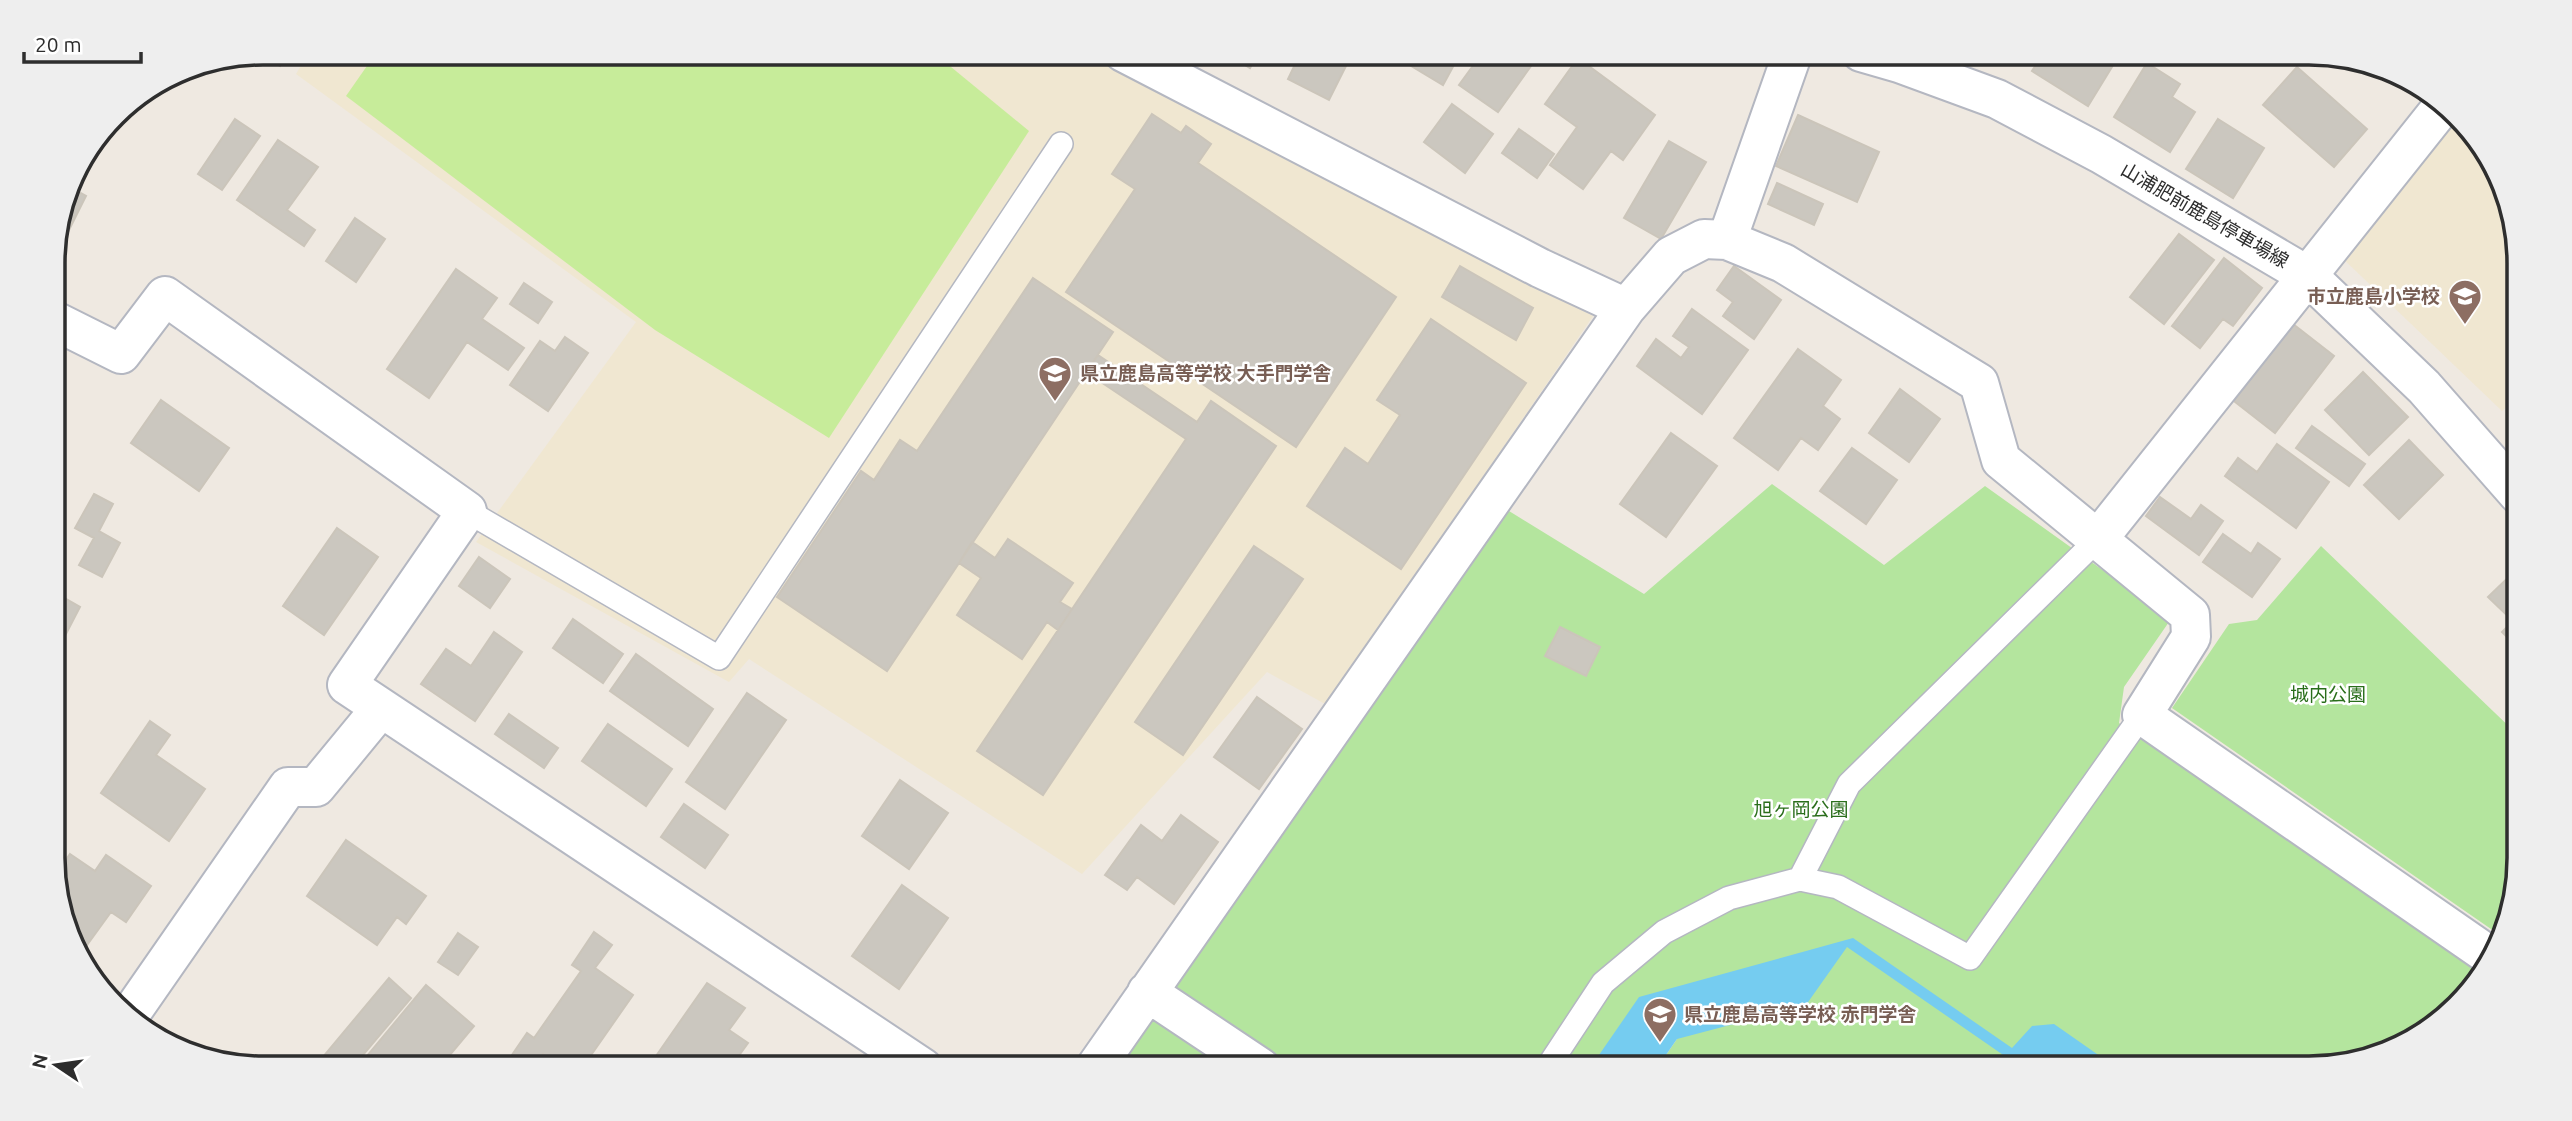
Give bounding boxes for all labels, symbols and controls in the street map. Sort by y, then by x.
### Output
scale bar [24,21,142,65]
text: 20 m [35,32,82,56]
street label: 山浦肥前鹿島停車場線 [2117,158,2293,272]
school or university icon: 市立鹿島小学校 [2446,277,2484,326]
place label: 市立鹿島小学校 [2307,285,2440,307]
school or university icon: 県立鹿島高等学校 大手門学舎 [1036,354,1074,403]
place label: 県立鹿島高等学校 大手門学舎 [1080,362,1332,384]
park label: 城内公園 [2290,683,2366,705]
park label: 旭ヶ岡公園 [1753,798,1849,820]
school or university icon: 県立鹿島高等学校 赤門学舎 [1641,995,1679,1044]
place label: 県立鹿島高等学校 赤門学舎 [1684,1003,1917,1025]
north arrow [21,1030,91,1100]
text: N [27,1052,52,1071]

